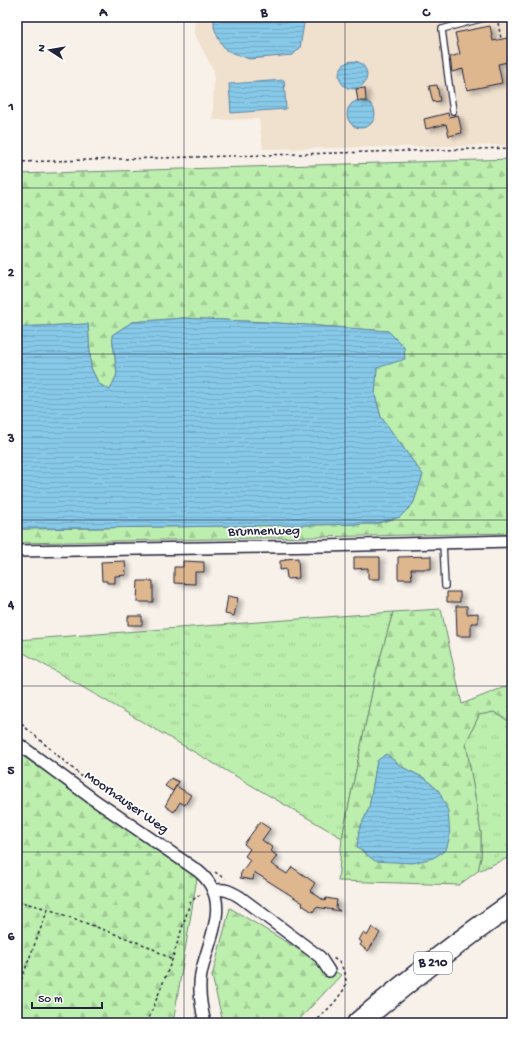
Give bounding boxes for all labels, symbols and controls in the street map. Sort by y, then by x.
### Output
text: A [98,6,108,21]
text: B [260,6,269,21]
text: C [421,6,431,21]
north arrow [30,30,70,70]
text: N [36,44,49,53]
text: 1 [7,100,14,115]
text: 2 [8,266,15,281]
text: 3 [7,432,15,447]
street label: Brunnenweg [227,523,300,541]
text: 4 [7,598,15,613]
text: 5 [8,764,15,779]
street label: Moorhauser Weg [81,768,171,838]
text: 6 [8,930,15,945]
road number: B 210 [414,952,452,974]
scale bar [32,984,102,1010]
text: 50 m [38,993,63,1007]

